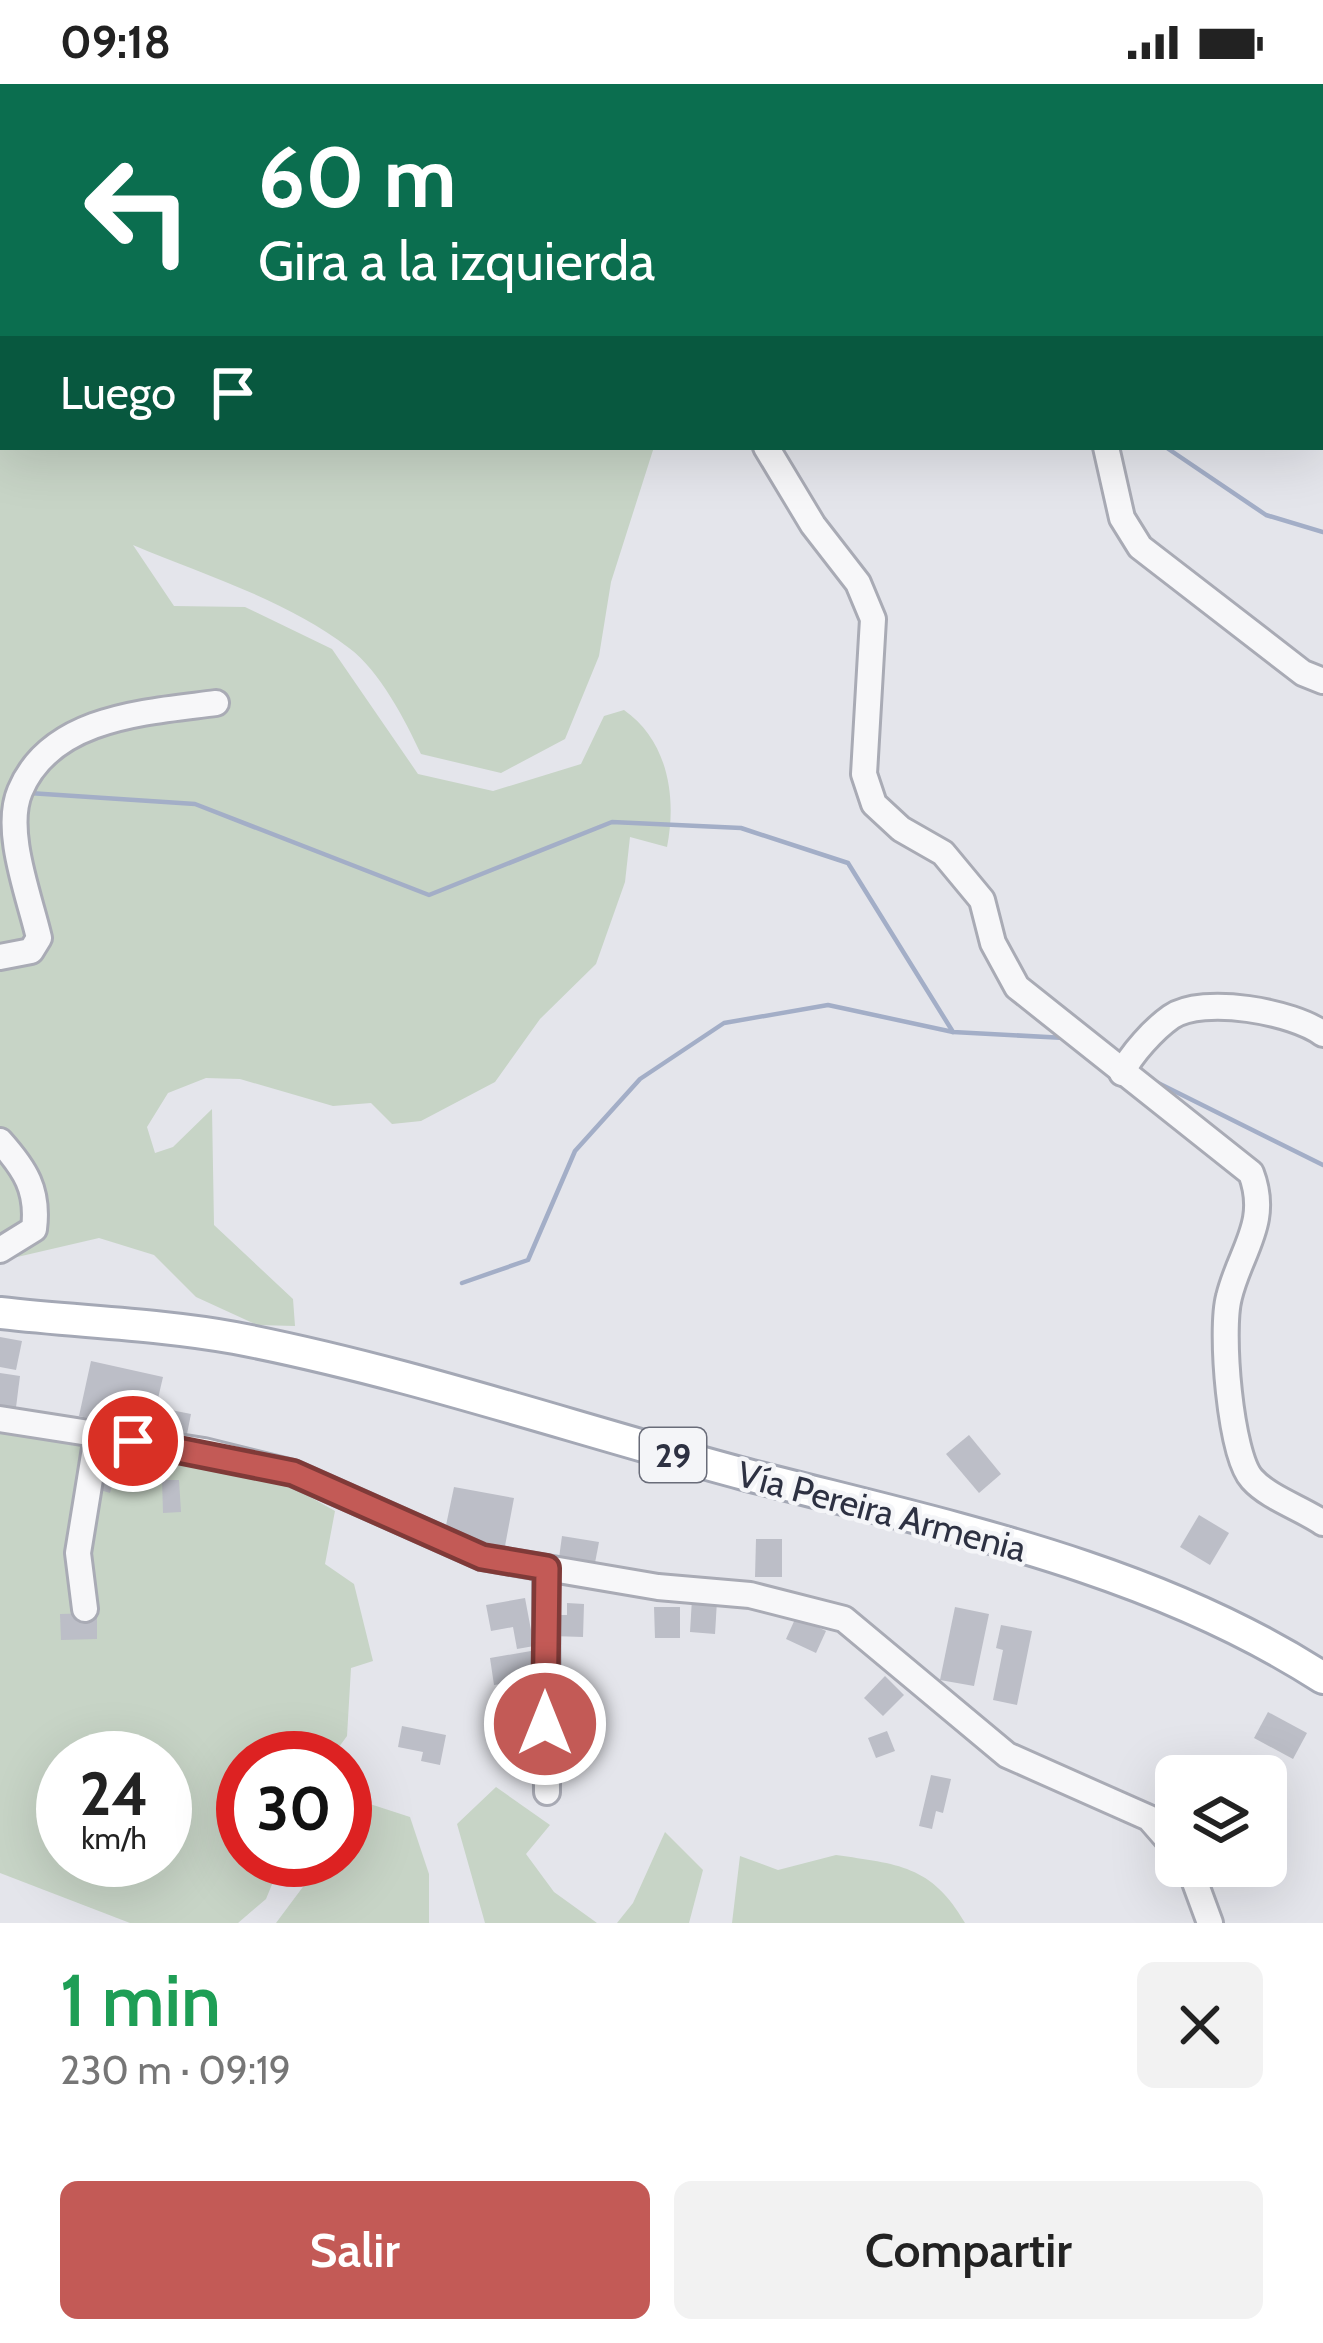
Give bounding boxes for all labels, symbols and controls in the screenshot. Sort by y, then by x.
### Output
text: 09:18 [60,15,171,69]
text: 60 m [258,126,456,228]
icon: left [60,132,216,288]
text: Gira a la izquierda [258,228,655,294]
icon: arrive [200,360,266,426]
text: Luego [60,366,176,420]
pin [82,1390,184,1492]
icon: arrive [100,1408,166,1474]
road number: 29 [640,1428,706,1482]
street label: Vía Pereira Armenia [733,1451,1031,1571]
position arrow [482,1661,608,1787]
speed limit sign: 30 [216,1731,372,1887]
map controls [1155,1755,1287,1887]
button: layers [1155,1755,1287,1887]
text: 24 [80,1757,149,1830]
text: km/h [81,1820,147,1857]
text: 1 min [60,1957,221,2044]
button: close [1137,1962,1263,2088]
text: 230 m · 09:19 [60,2046,291,2094]
button: Salir [60,2181,650,2319]
button: Compartir [674,2181,1263,2319]

